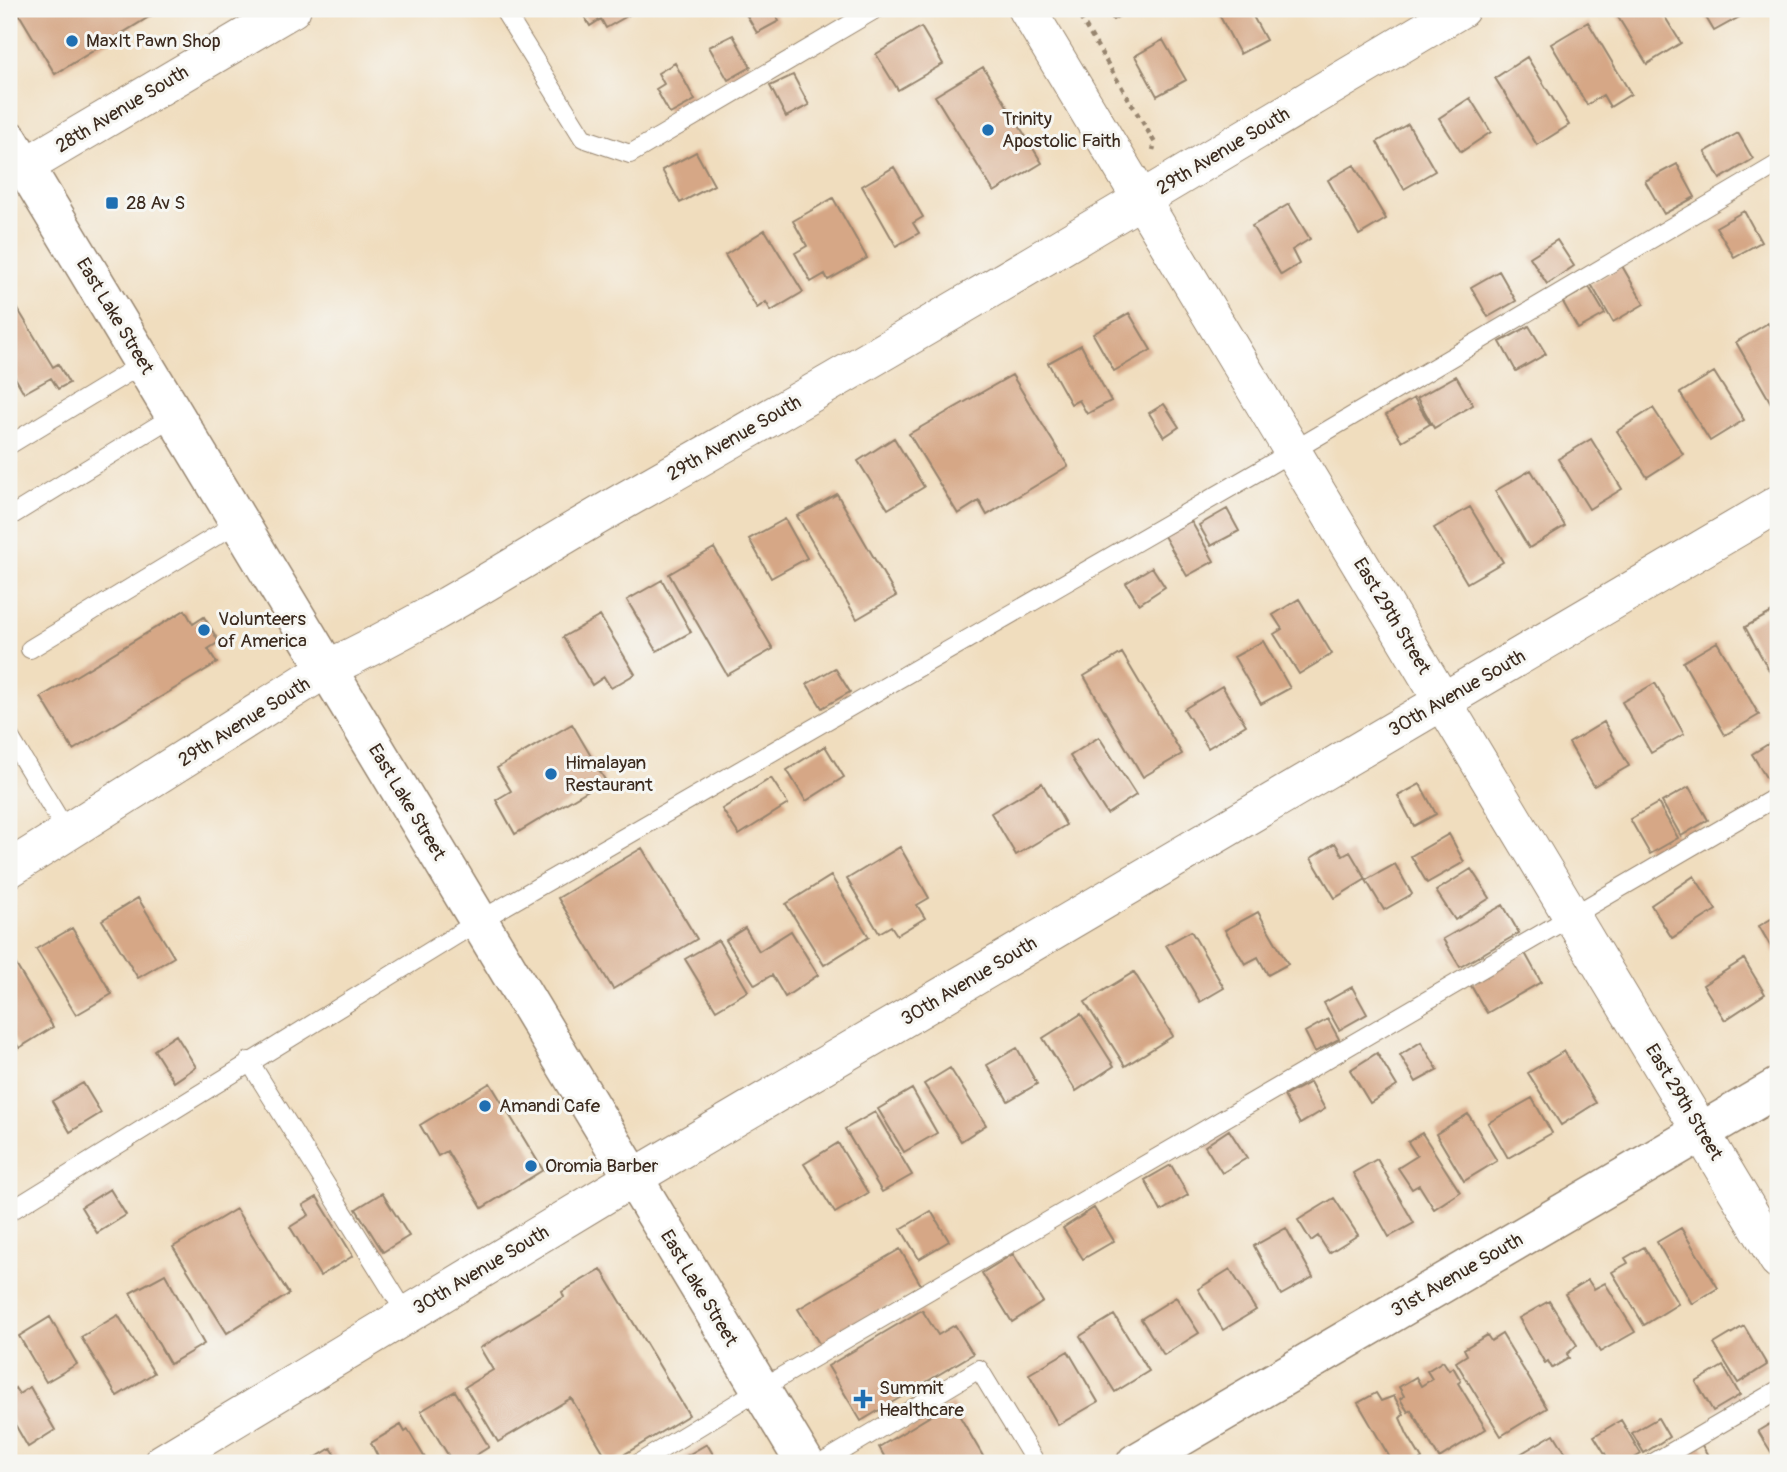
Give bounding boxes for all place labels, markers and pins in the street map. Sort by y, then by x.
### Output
place label: MaxIt Pawn Shop [86,29,221,53]
marker: MaxIt Pawn Shop [64,33,80,49]
place label: Trinity Apostolic Faith [1002,107,1121,153]
marker: Trinity Apostolic Faith [980,122,996,138]
place label: 28 Av S [126,191,185,215]
marker: 28 Av S [104,195,120,211]
place label: Volunteers of America [218,607,307,653]
marker: Volunteers of America [196,622,212,638]
place label: Himalayan Restaurant [565,751,653,797]
marker: Himalayan Restaurant [543,766,559,782]
place label: Amandi Cafe [499,1094,601,1118]
marker: Amandi Cafe [477,1098,493,1114]
place label: Oromia Barber [545,1154,658,1178]
marker: Oromia Barber [523,1158,539,1174]
place label: Summit Healthcare [879,1376,964,1422]
marker: Summit Healthcare [853,1389,873,1409]

